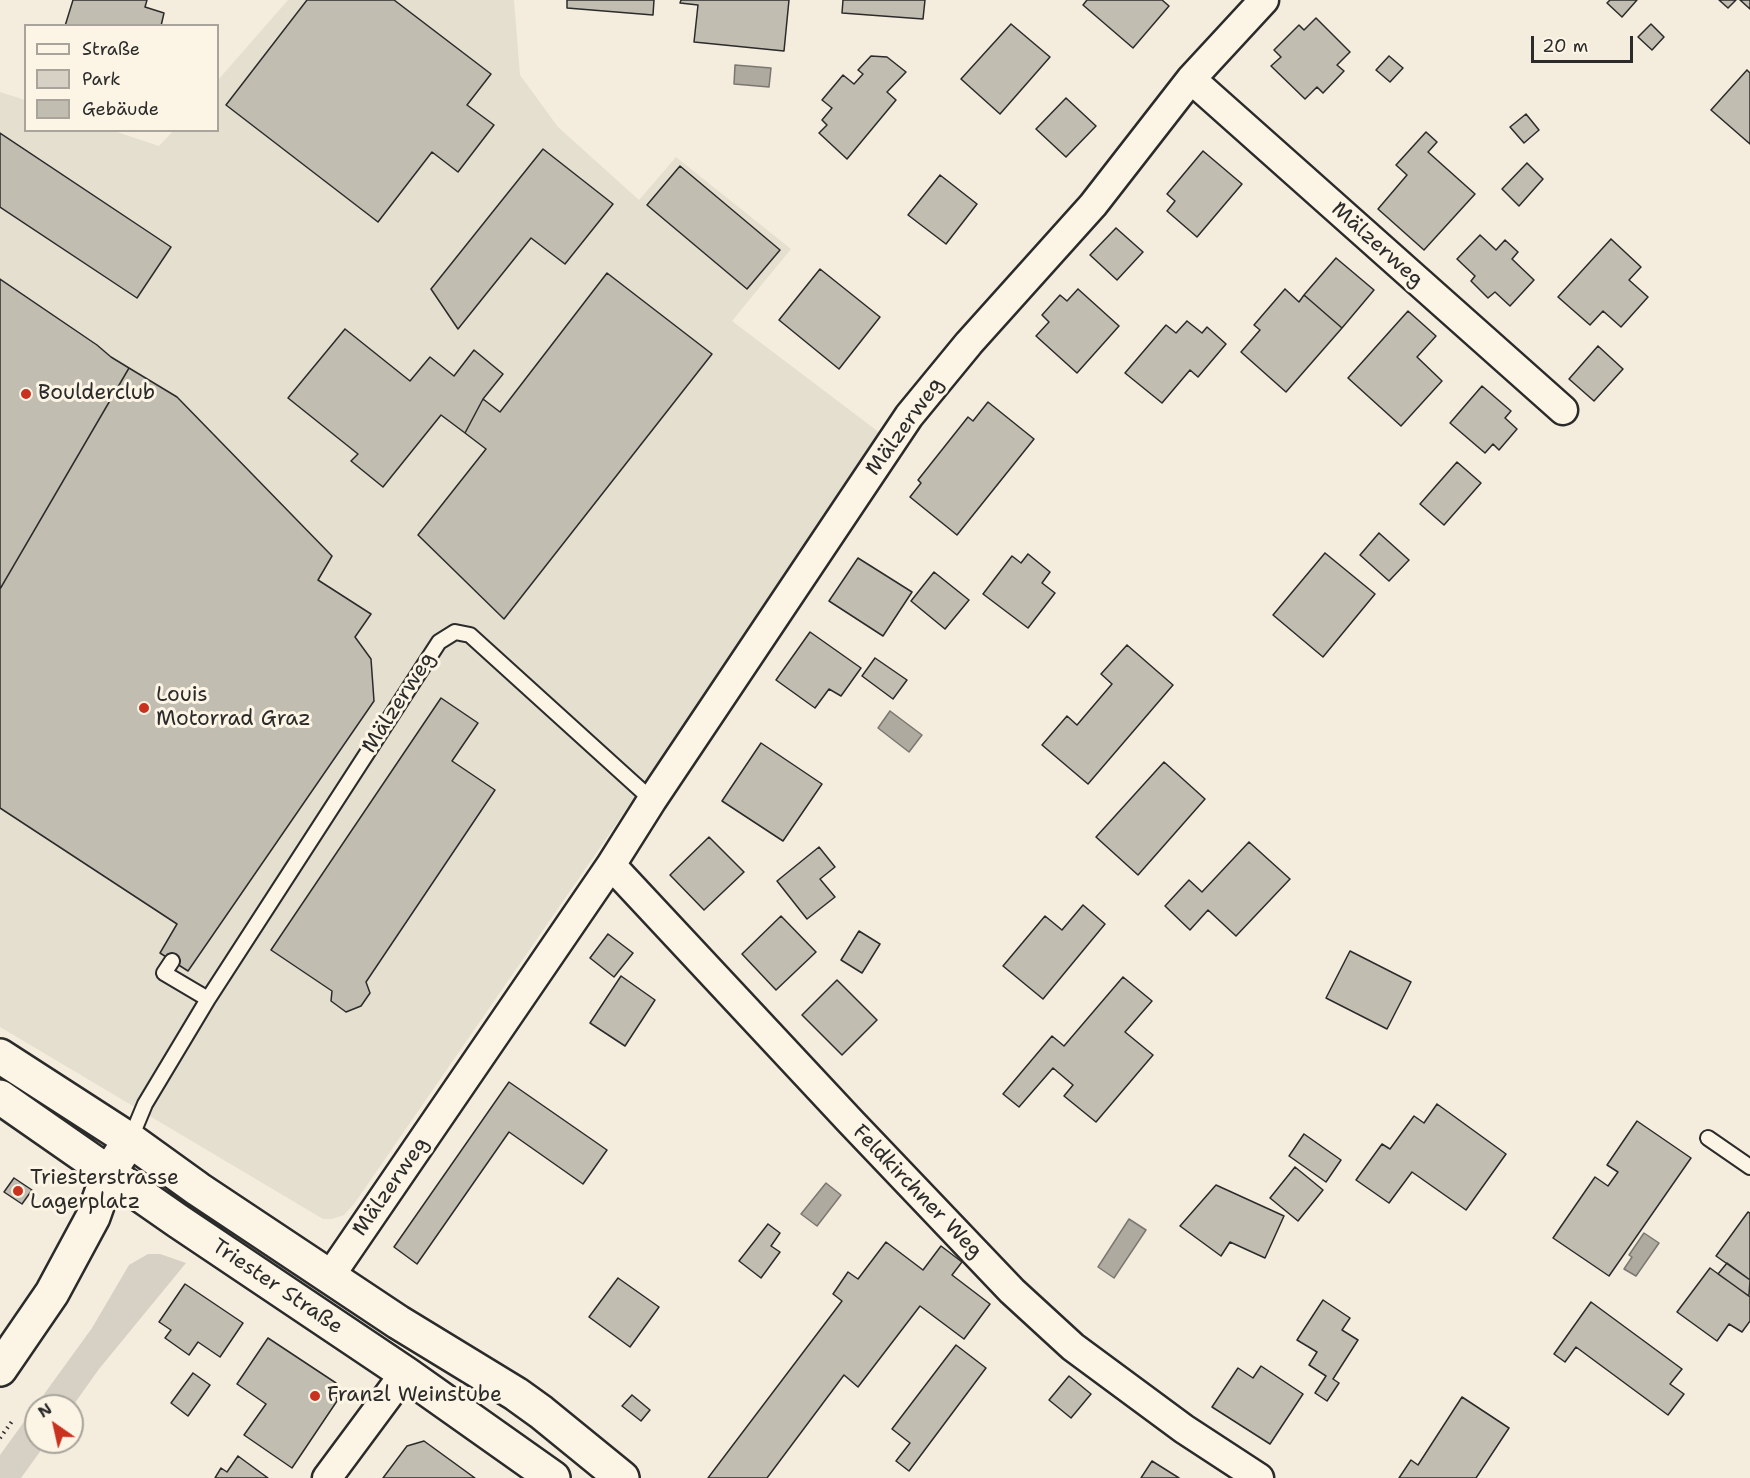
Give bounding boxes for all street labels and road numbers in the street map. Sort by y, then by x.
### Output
street label: Mälzerweg [1326,197,1428,293]
street label: Mälzerweg [861,373,949,481]
street label: Mälzerweg [357,648,441,758]
street label: Feldkirchner Weg [847,1120,987,1264]
street label: Mälzerweg [348,1133,434,1241]
street label: Triester Straße [207,1234,347,1340]

